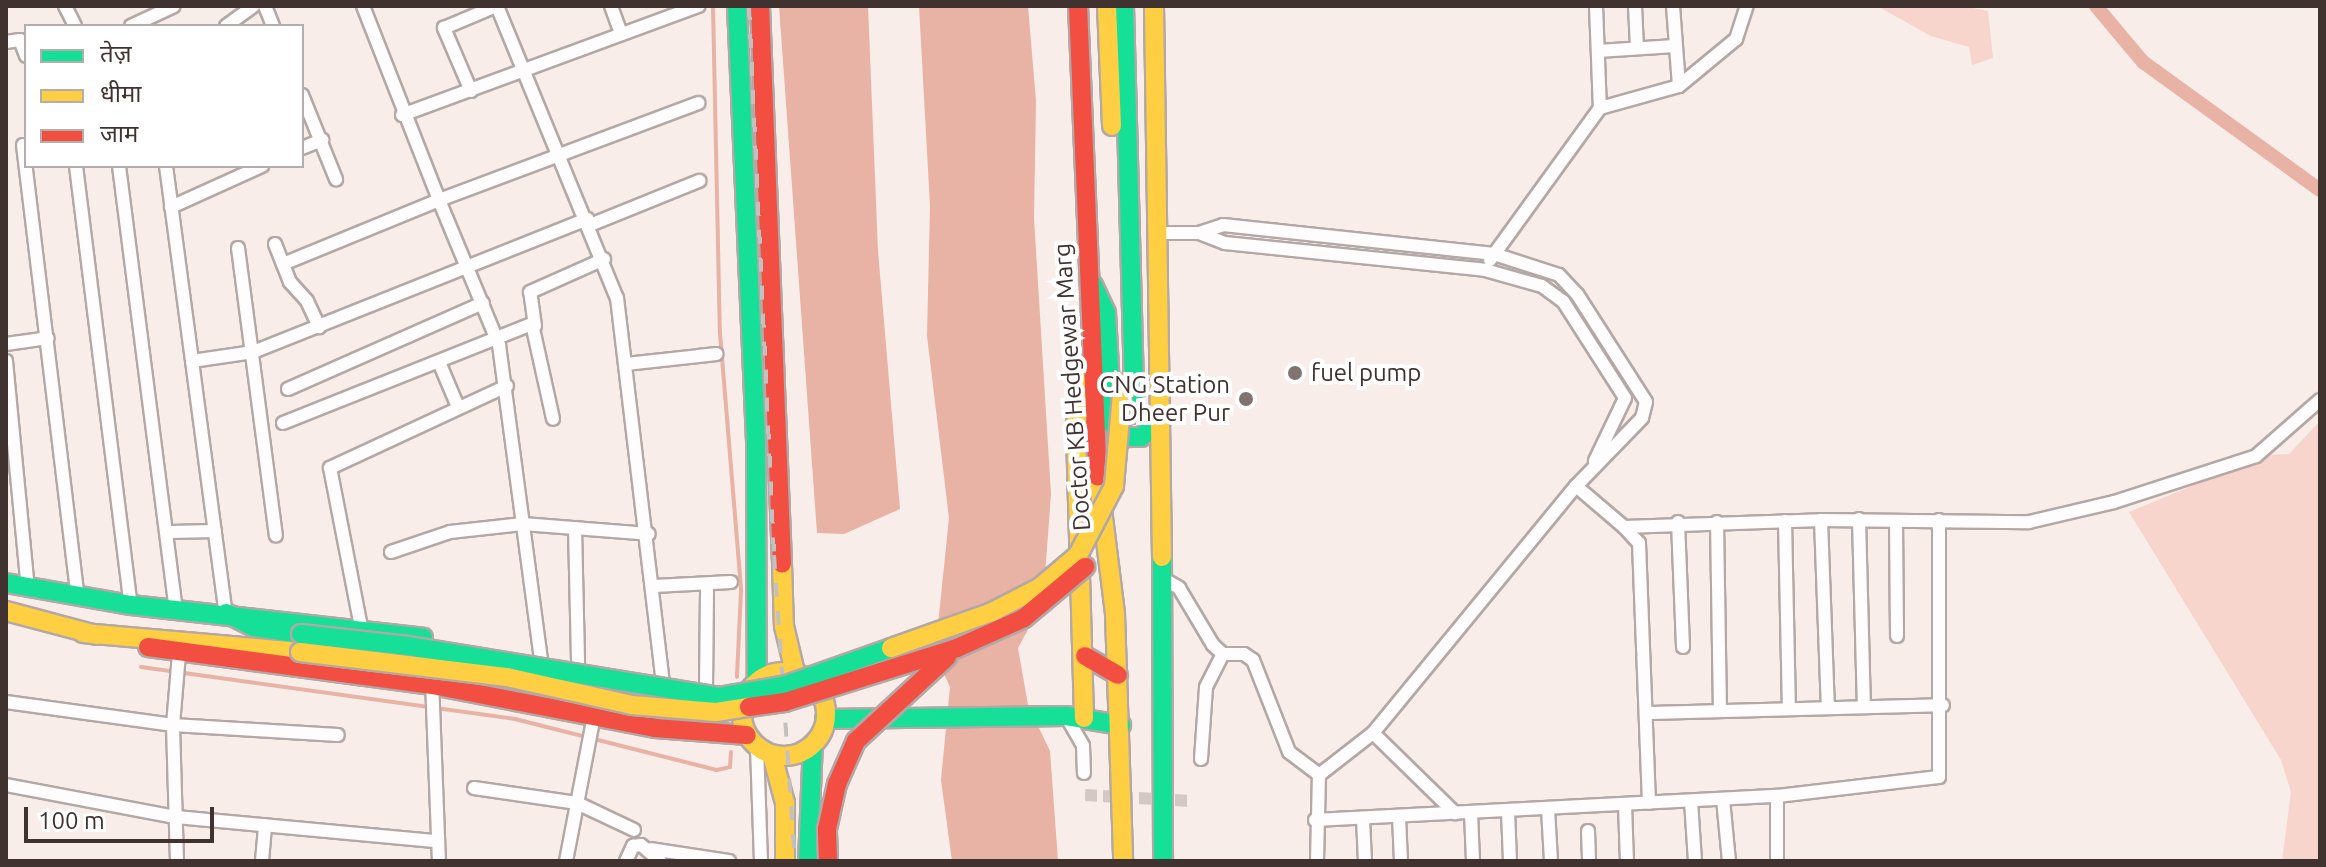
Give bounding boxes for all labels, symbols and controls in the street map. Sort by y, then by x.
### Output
legend [24,24,304,168]
text: तेज़ [100,40,132,67]
text: धीमा [100,80,142,107]
text: जाम [100,120,138,147]
street label: Doctor KB Hedgewar Marg [1048,242,1096,532]
place label: fuel pump [1311,359,1421,387]
marker: fuel pump [1286,364,1304,382]
place label: CNG Station Dheer Pur [1099,371,1230,427]
marker: CNG Station Dheer Pur [1237,390,1255,408]
scale bar [28,791,218,841]
text: 100 m [38,807,105,834]

